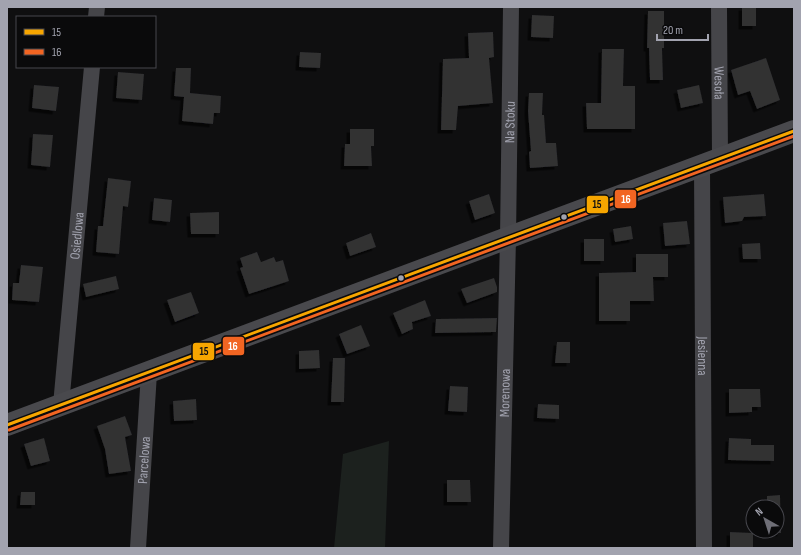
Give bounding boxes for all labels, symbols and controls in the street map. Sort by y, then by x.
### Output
legend [16,16,156,68]
scale bar [657,16,708,42]
text: 20 m [663,23,683,38]
text: 15 [52,25,61,40]
text: 16 [52,45,61,60]
street label: Wesoła [711,66,728,100]
street label: Na Stoku [501,101,518,143]
line badge: 16 [614,189,637,209]
text: 16 [621,193,631,206]
line badge: 15 [586,195,609,214]
text: 15 [592,198,602,211]
street label: Osiedlowa [66,211,87,260]
unlabelled marker [559,212,569,222]
unlabelled marker [396,273,406,283]
street label: Jesienna [694,335,712,376]
line badge: 16 [222,336,245,356]
text: 16 [228,340,238,353]
line badge: 15 [192,342,215,361]
text: 15 [199,345,209,358]
street label: Morenowa [495,369,514,417]
street label: Parcelowa [134,436,153,484]
north arrow [745,499,785,539]
text: N [753,505,765,519]

